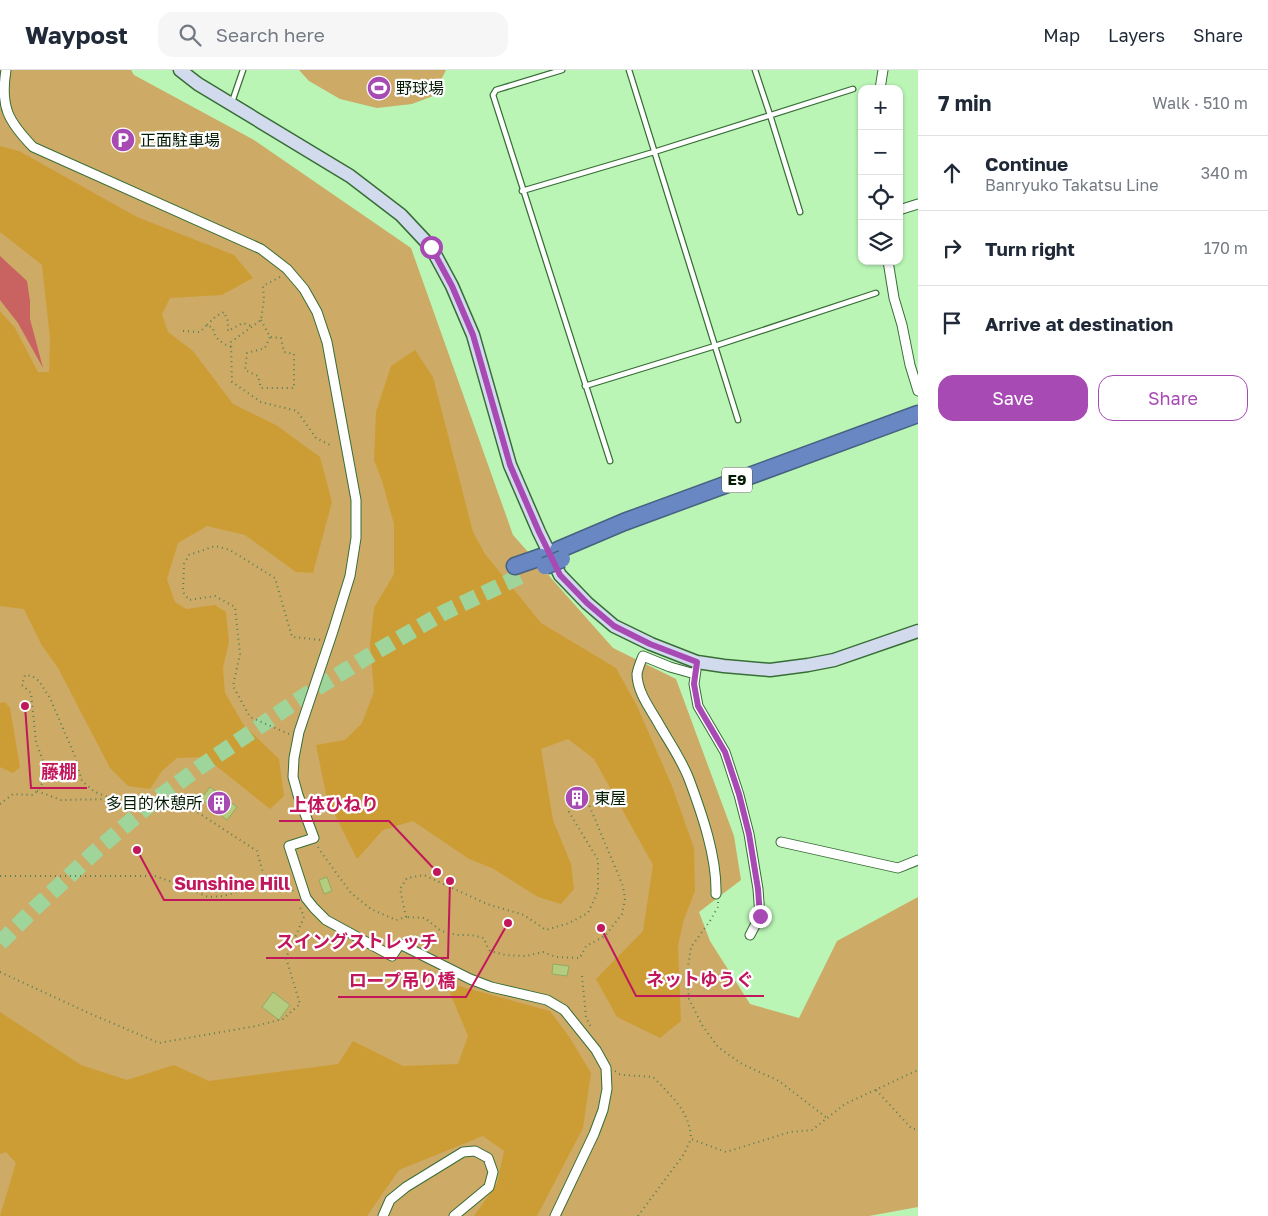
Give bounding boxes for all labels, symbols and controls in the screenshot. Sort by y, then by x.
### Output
search box [158,12,508,57]
text: Waypost [25,20,128,49]
icon: search [176,21,204,49]
text: Search here [216,23,325,46]
text: Map [1043,24,1080,46]
text: Layers [1108,24,1165,46]
text: Share [1193,24,1243,46]
sports icon: 野球場 [366,75,392,101]
place label: 野球場 [396,78,444,98]
map controls [858,85,903,265]
button: + [858,85,903,130]
text: 7 min [938,90,992,116]
text: Walk · 510 m [1152,93,1248,113]
parking icon: 正面駐車場 [110,127,136,153]
place label: 正面駐車場 [140,130,220,150]
button: − [858,130,903,175]
text: Continue [985,152,1068,175]
icon: ahead [938,159,966,187]
text: 340 m [1201,163,1248,183]
button: locate [858,175,903,220]
text: Banryuko Takatsu Line [985,175,1159,195]
button: layers [858,220,903,265]
icon: right [938,234,966,262]
route start [420,236,443,259]
text: Turn right [985,237,1075,260]
text: 170 m [1204,238,1248,258]
icon: arrive [938,309,966,337]
text: Arrive at destination [985,312,1173,335]
button: Save [938,375,1088,421]
button: Share [1098,375,1248,421]
road number: E9 [722,468,752,492]
callout: 藤棚 [31,755,87,788]
text: 藤棚 [41,760,77,782]
building icon: 東屋 [564,785,590,811]
callout: 上体ひねり [279,788,389,821]
place label: 東屋 [594,788,626,808]
building icon: 多目的休憩所 [206,790,232,816]
place label: 多目的休憩所 [106,793,202,813]
text: 上体ひねり [289,793,379,815]
callout: Sunshine Hill [164,867,300,900]
text: Sunshine Hill [174,872,290,894]
route end [749,905,772,928]
callout: スイングストレッチ [266,925,448,958]
text: スイングストレッチ [276,930,438,952]
callout: ネットゆうぐ [636,963,764,996]
callout: ロープ吊り橋 [338,964,466,997]
text: ネットゆうぐ [646,968,754,990]
text: ロープ吊り橋 [349,969,455,991]

